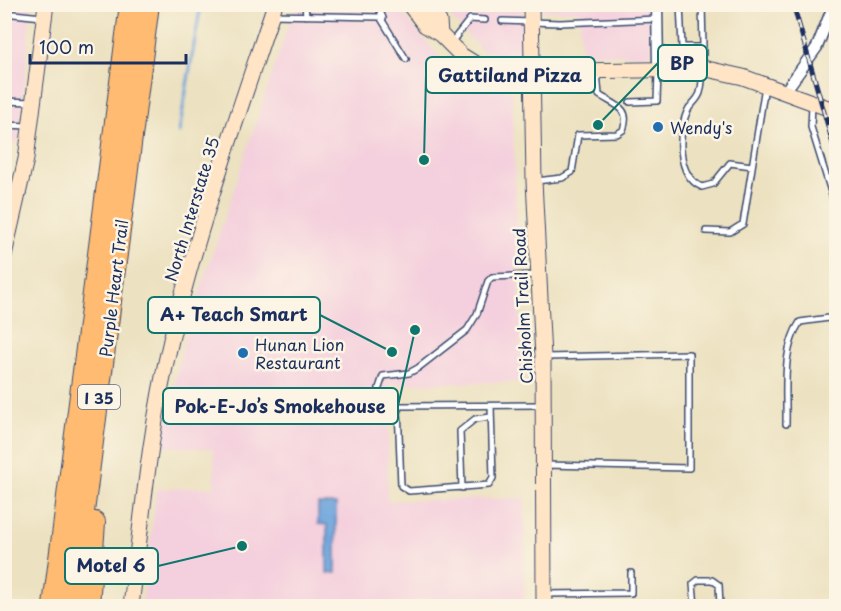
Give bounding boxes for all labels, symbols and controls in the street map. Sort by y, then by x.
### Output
scale bar [30,27,186,65]
text: 100 m [39,33,94,60]
callout: BP [658,45,707,81]
text: BP [670,49,694,76]
callout: Gattiland Pizza [426,57,595,93]
text: Gattiland Pizza [438,61,582,88]
place label: Wendy's [670,115,732,139]
marker: Wendy's [651,120,665,134]
street label: North Interstate 35 [158,134,224,284]
street label: Purple Heart Trail [93,218,133,358]
street label: Chisholm Trail Road [506,227,538,385]
callout: A+ Teach Smart [148,297,320,333]
text: A+ Teach Smart [160,300,308,327]
place label: Hunan Lion Restaurant [255,332,344,374]
marker: Hunan Lion Restaurant [236,346,250,360]
road number: I 35 [78,385,120,409]
callout: Pok-E-Jo’s Smokehouse [163,388,398,424]
text: Pok-E-Jo’s Smokehouse [174,392,386,419]
callout: Motel 6 [65,548,158,584]
text: Motel 6 [77,551,146,578]

